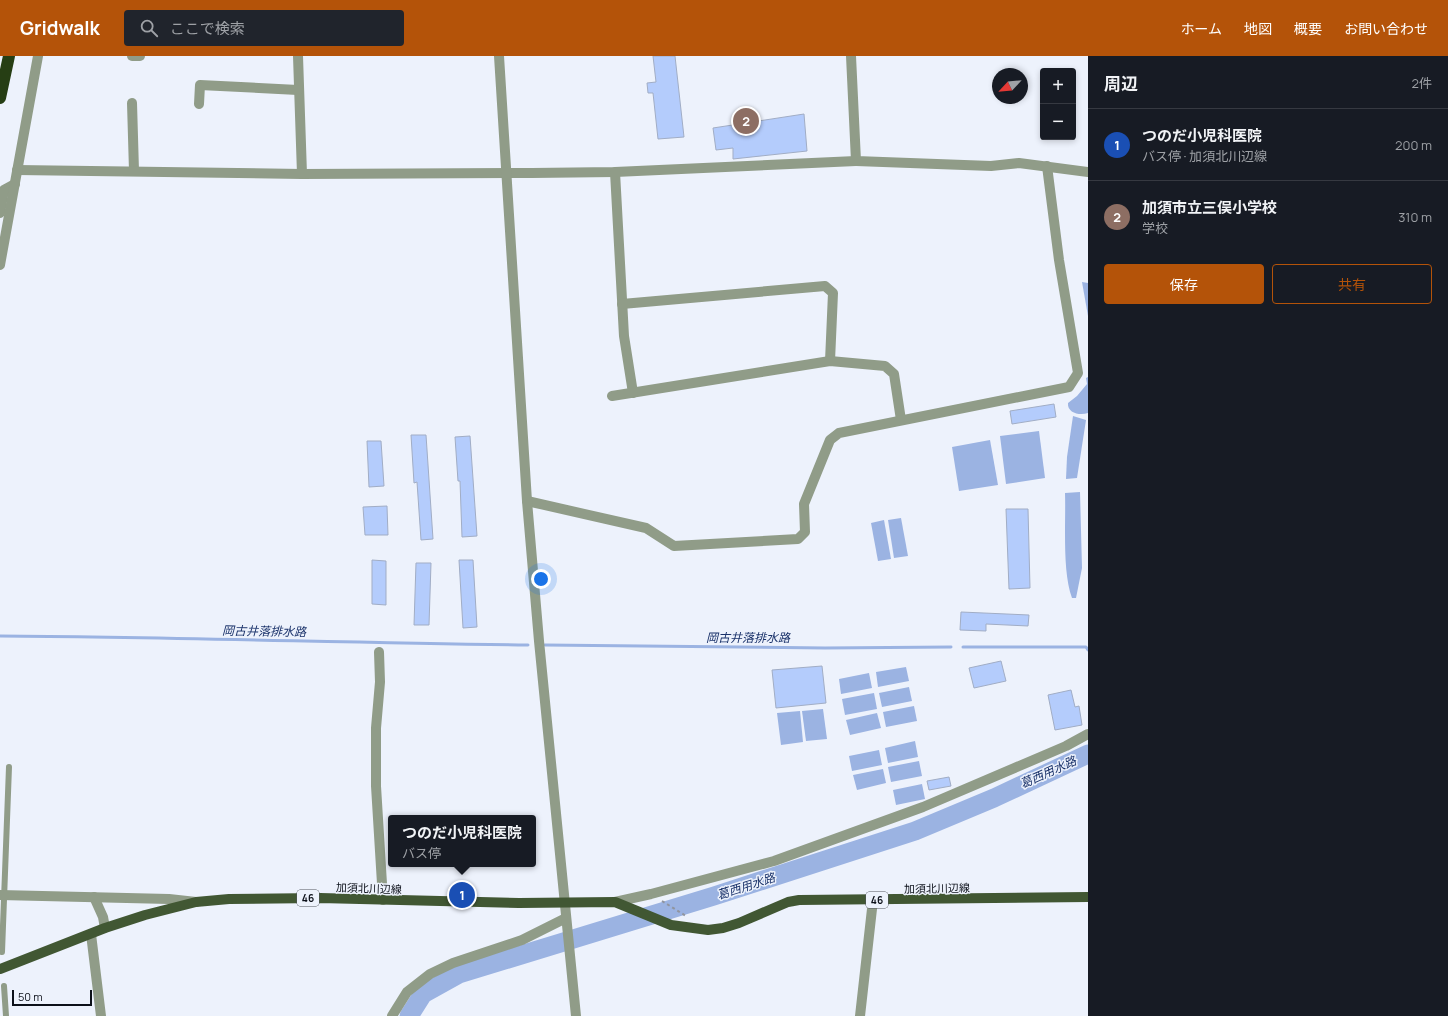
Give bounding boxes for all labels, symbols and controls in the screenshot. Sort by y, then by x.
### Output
search box [124,10,404,46]
text: Gridwalk [20,15,100,41]
icon: search [138,17,160,39]
text: ここで検索 [170,18,245,39]
text: ホーム [1180,19,1222,38]
text: 地図 [1244,19,1272,38]
text: 概要 [1294,19,1322,38]
text: お問い合わせ [1344,19,1428,38]
north arrow [992,68,1028,104]
map controls [1040,68,1076,140]
button: + [1040,68,1076,104]
text: 周辺 [1104,72,1138,95]
text: 2件 [1412,74,1432,92]
button: − [1040,104,1076,140]
pin: 2 [733,106,759,136]
text: つのだ小児科医院 [1142,125,1262,146]
text: 1 [1114,136,1120,154]
text: 200 m [1395,136,1432,154]
text: バス停 · 加須北川辺線 [1142,147,1267,165]
text: 加須市立三俣小学校 [1142,197,1277,218]
text: 2 [1113,208,1121,226]
text: 310 m [1398,208,1432,226]
text: 学校 [1142,219,1168,237]
button: 保存 [1104,264,1264,304]
button: 共有 [1272,264,1432,304]
your location [531,569,551,589]
water label: 岡古井落排水路 [222,622,307,640]
water label: 岡古井落排水路 [706,629,791,646]
water label: 葛西用水路 [1017,752,1080,792]
popup [388,815,536,867]
text: つのだ小児科医院 [402,822,522,843]
text: バス停 [402,844,441,862]
water label: 葛西用水路 [715,868,778,903]
street label: 加須北川辺線 [336,879,402,897]
pin: 1 [449,880,475,910]
street label: 加須北川辺線 [904,880,970,896]
road number: 46 [297,890,319,906]
road number: 46 [866,892,888,908]
scale bar [12,988,92,1007]
text: 50 m [18,989,43,1004]

